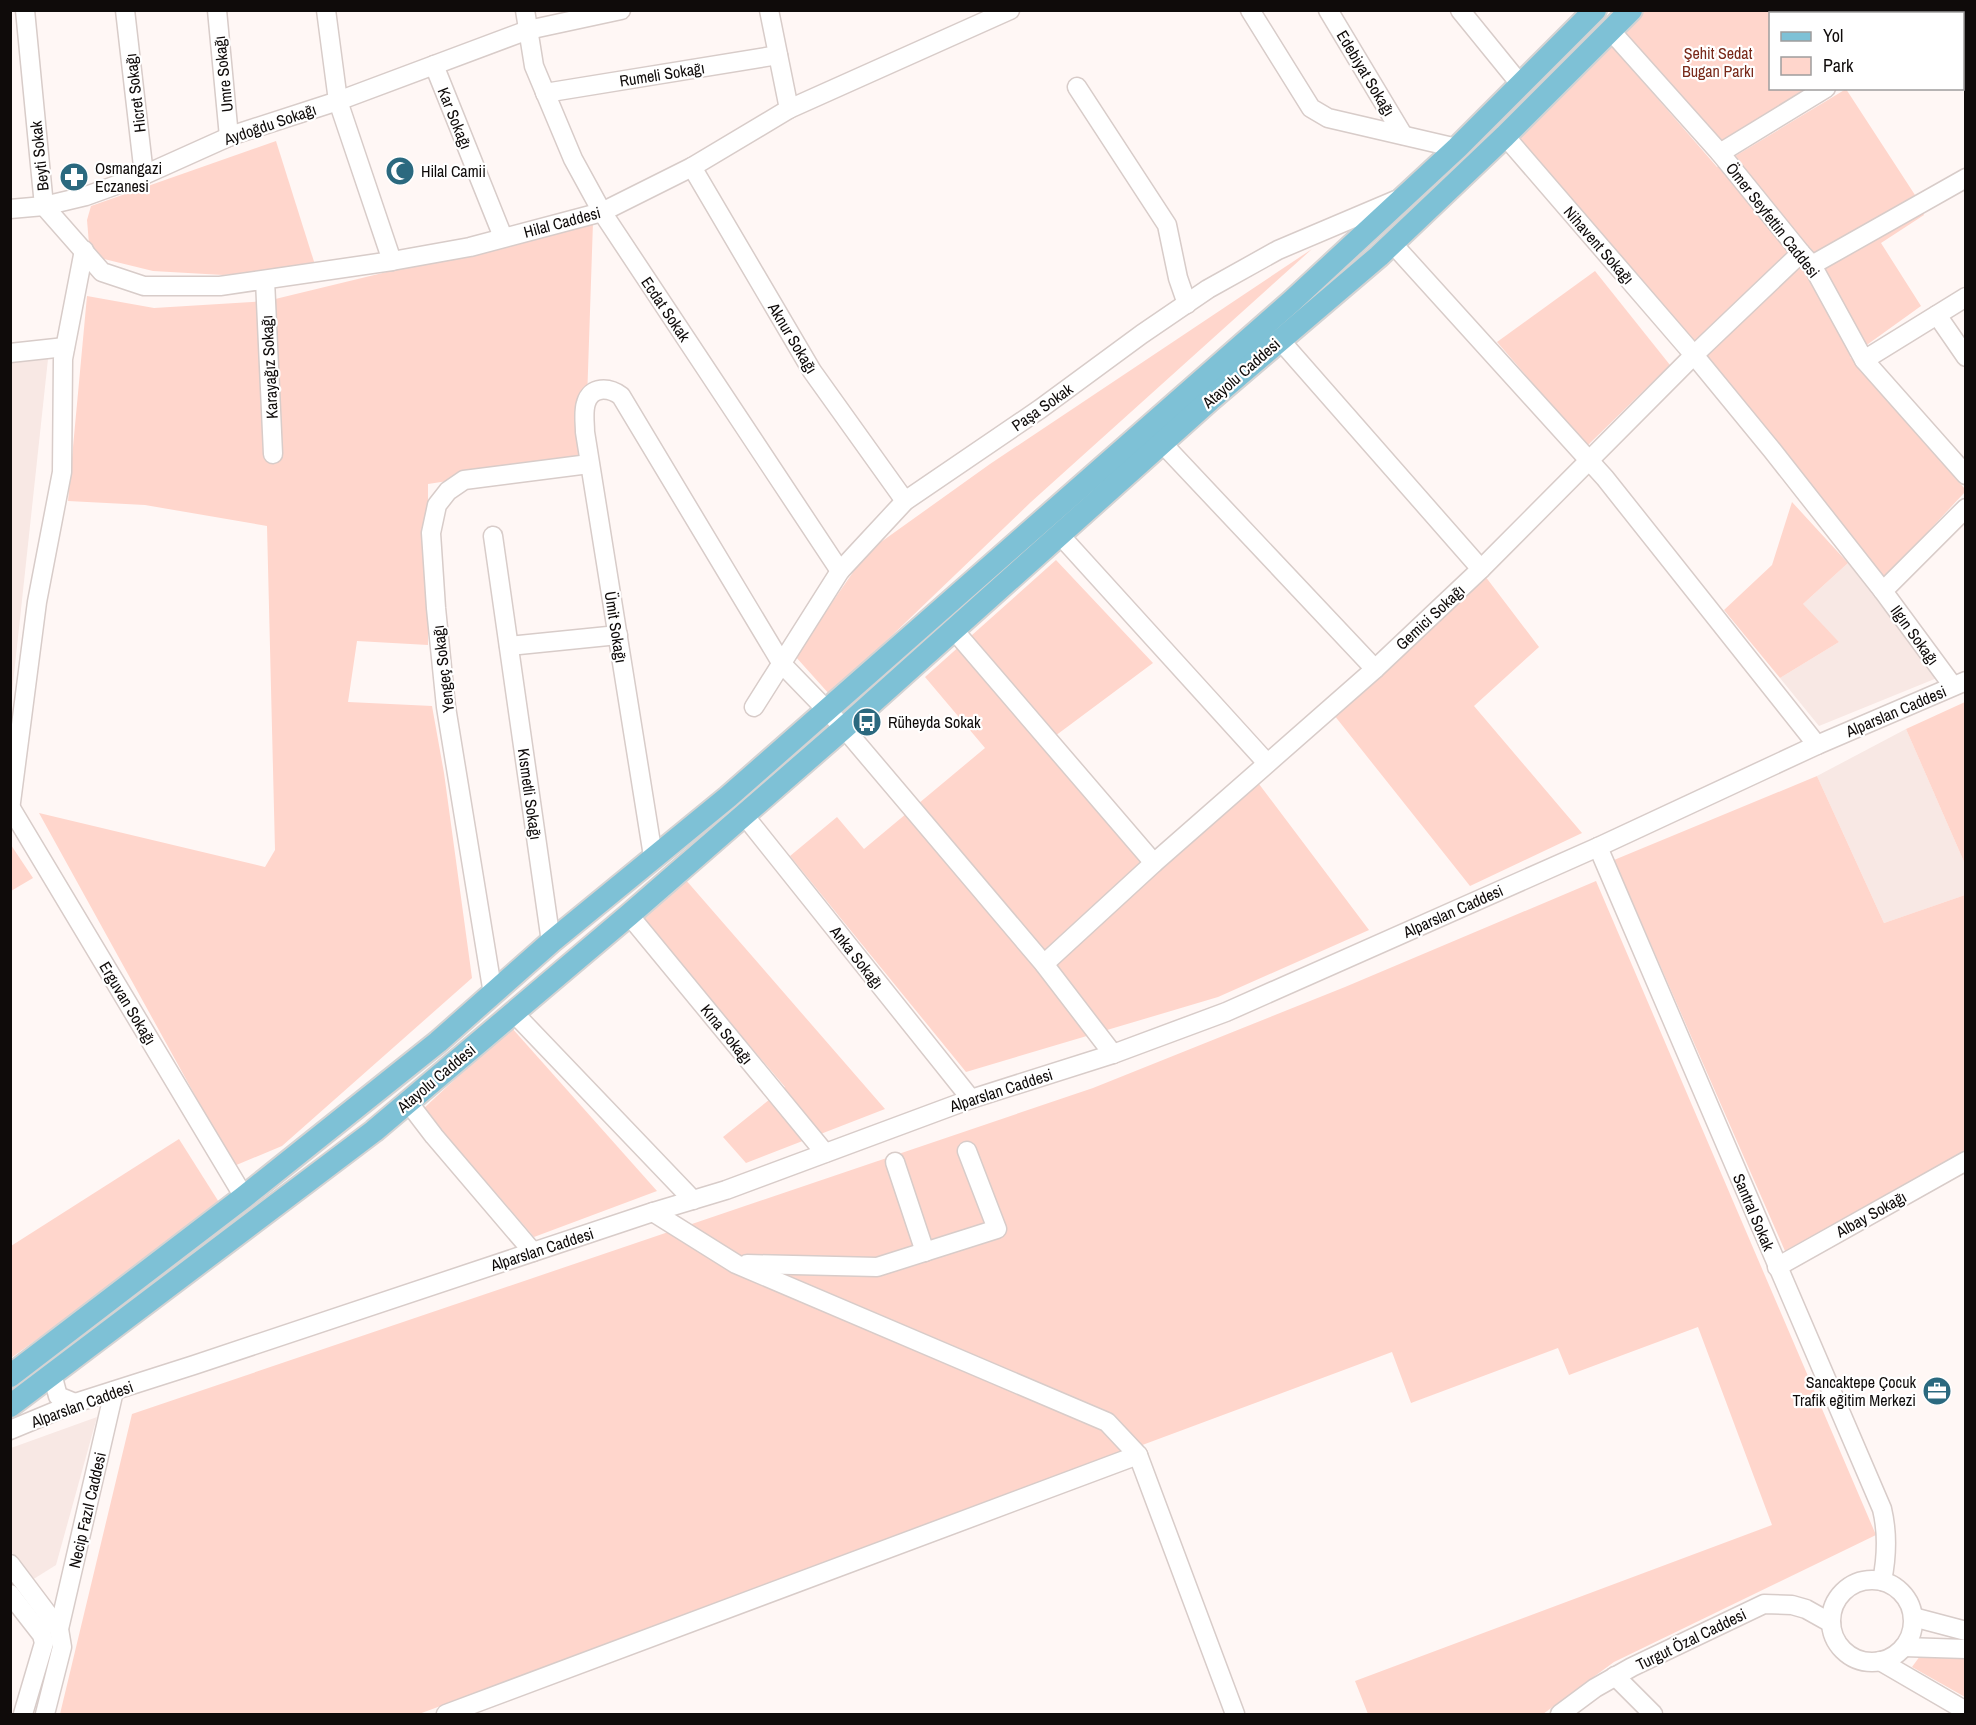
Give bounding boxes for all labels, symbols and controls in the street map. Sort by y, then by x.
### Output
legend [1769,12,1964,90]
text: Yol [1823,23,1843,48]
street label: Edebiyat Sokağı [1332,26,1400,120]
street label: Umre Sokağı [208,35,238,113]
park label: Şehit Sedat Bugan Parkı [1682,42,1754,82]
street label: Hicret Sokağı [119,52,151,134]
text: Park [1823,53,1854,78]
street label: Rumeli Sokağı [618,56,706,92]
street label: Kar Sokağı [433,84,477,152]
street label: Aydoğdu Sokağı [220,98,319,150]
street label: Beyti Sokak [24,120,54,192]
mosque icon: Hilal Camii [384,155,416,187]
place label: Osmangazi Eczanesi [95,157,162,197]
street label: Ömer Seyfettin Caddesi [1721,158,1825,282]
place label: Hilal Camii [421,160,486,182]
pharmacy icon: Osmangazi Eczanesi [58,161,90,193]
street label: Hilal Caddesi [521,201,603,243]
street label: Nihavent Sokağı [1559,201,1639,289]
street label: Ecdat Sokak [636,272,696,346]
street label: Aknur Sokağı [763,298,823,377]
street label: Karayağız Sokağı [255,315,283,419]
street label: Atayolu Caddesi [1197,333,1285,414]
street label: Paşa Sokak [1007,378,1077,436]
street label: Gemici Sokağı [1391,579,1469,655]
street label: Ümit Sokağı [599,590,633,664]
street label: Ilgın Sokağı [1886,601,1944,669]
street label: Yengeç Sokağı [427,624,459,714]
street label: Alparslan Caddesi [1841,680,1950,742]
bus stop icon: Rüheyda Sokak [851,706,883,738]
place label: Rüheyda Sokak [888,711,981,733]
street label: Kısmetli Sokağı [513,747,547,841]
street label: Alparslan Caddesi [1399,879,1506,943]
street label: Anka Sokağı [825,920,889,993]
street label: Erguvan Sokağı [95,957,161,1049]
street label: Kına Sokağı [696,999,758,1069]
street label: Atayolu Caddesi [391,1039,480,1118]
street label: Alparslan Caddesi [946,1063,1055,1117]
street label: Santral Sokak [1728,1170,1780,1254]
street label: Albay Sokağı [1831,1186,1910,1243]
street label: Alparslan Caddesi [487,1222,596,1276]
place label: Sancaktepe Çocuk Trafik eğitim Merkezi [1793,1371,1916,1411]
street label: Alparslan Caddesi [27,1375,136,1433]
office icon: Sancaktepe Çocuk Trafik eğitim Merkezi [1921,1375,1953,1407]
street label: Necip Fazıl Caddesi [63,1450,111,1570]
street label: Turgut Özal Caddesi [1632,1603,1750,1675]

